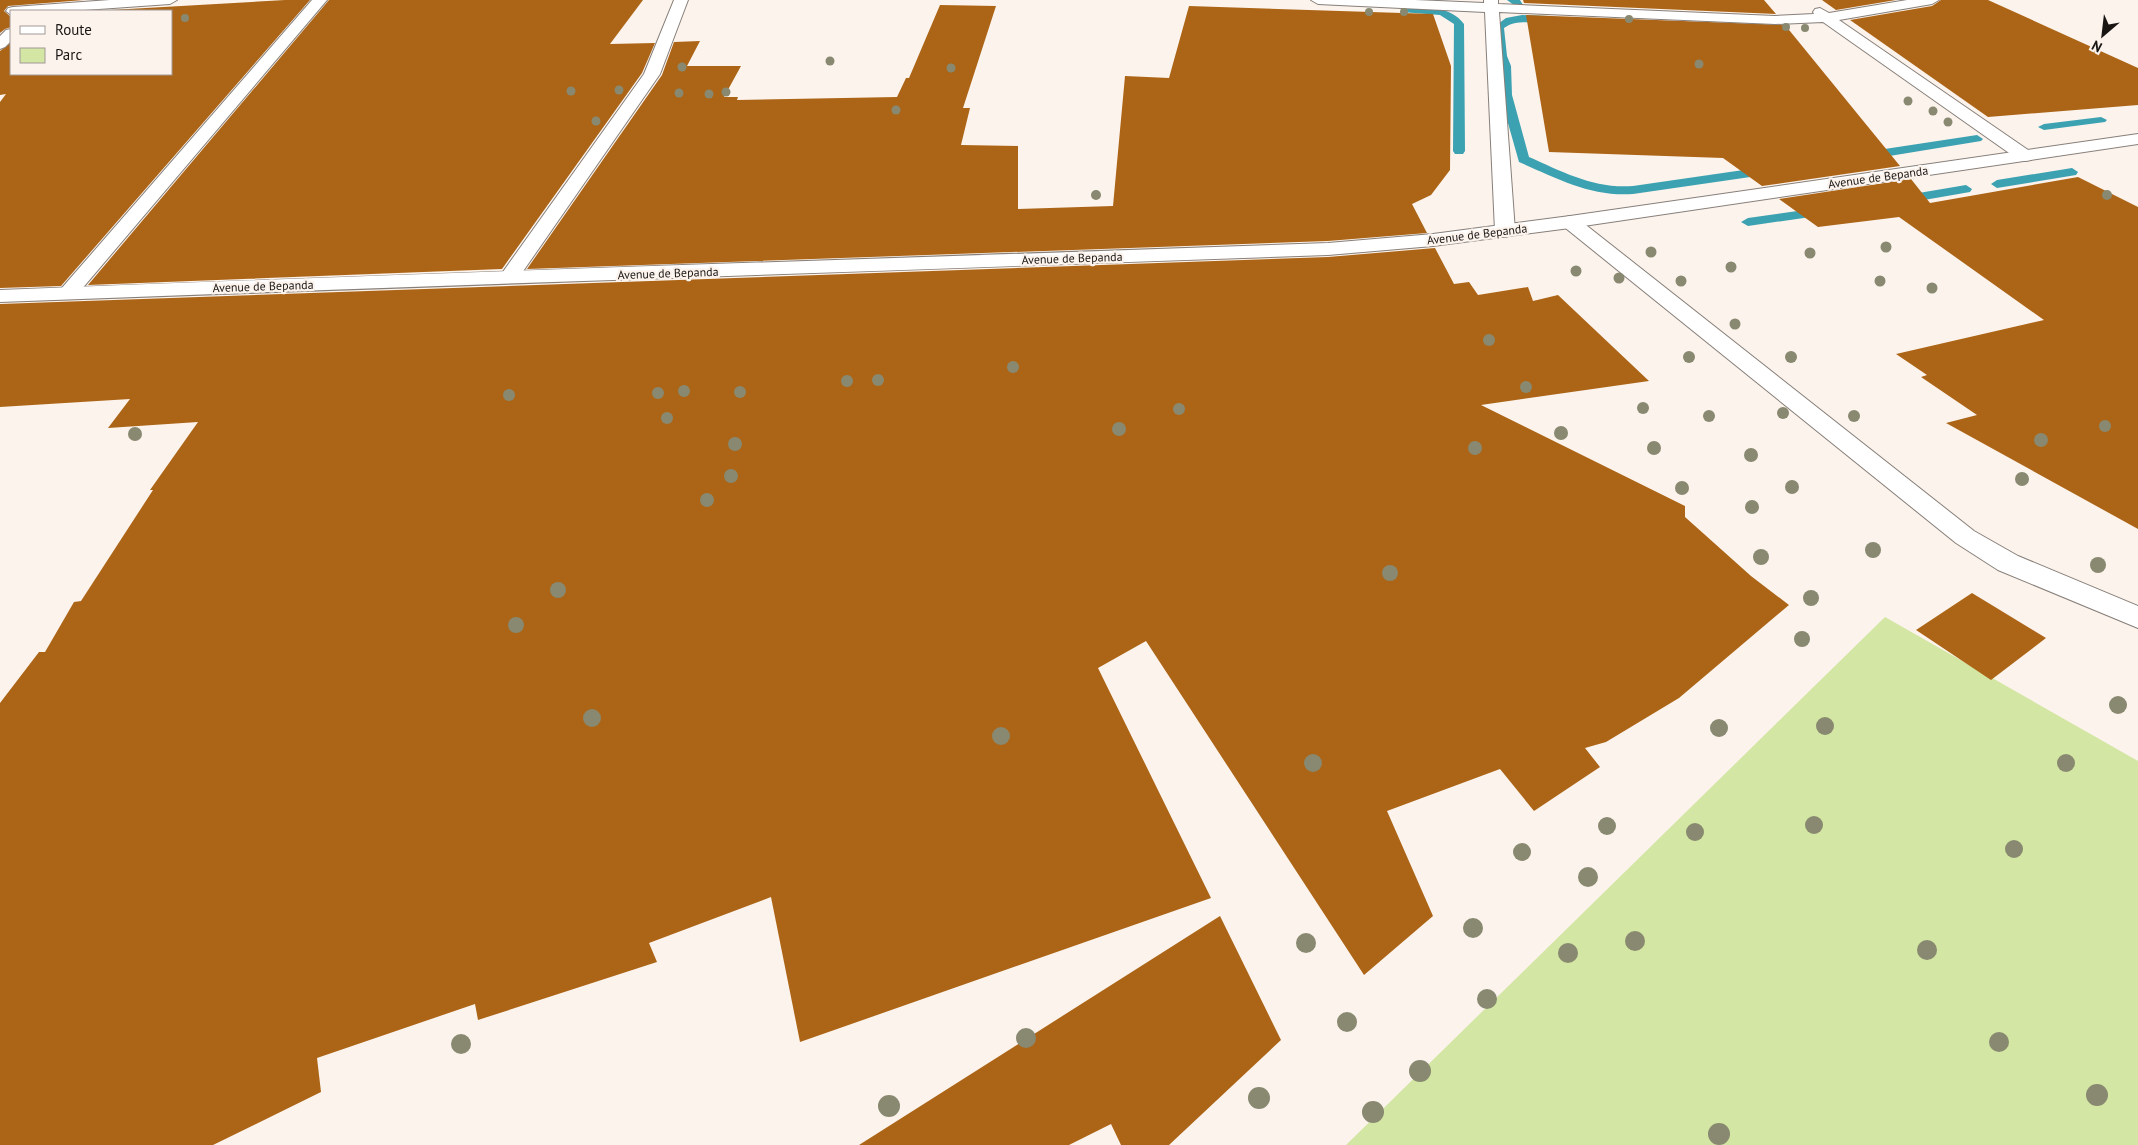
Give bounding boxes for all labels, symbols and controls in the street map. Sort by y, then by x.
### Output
legend [10,10,172,75]
north arrow [2078,10,2128,60]
text: Route [55,20,92,39]
text: N [2089,36,2105,57]
text: Parc [55,45,82,64]
street label: Avenue de Bepanda [1827,163,1929,191]
street label: Avenue de Bepanda [1426,220,1528,248]
street label: Avenue de Bepanda [1021,249,1123,267]
street label: Avenue de Bepanda [617,264,719,282]
street label: Avenue de Bepanda [212,277,314,295]

